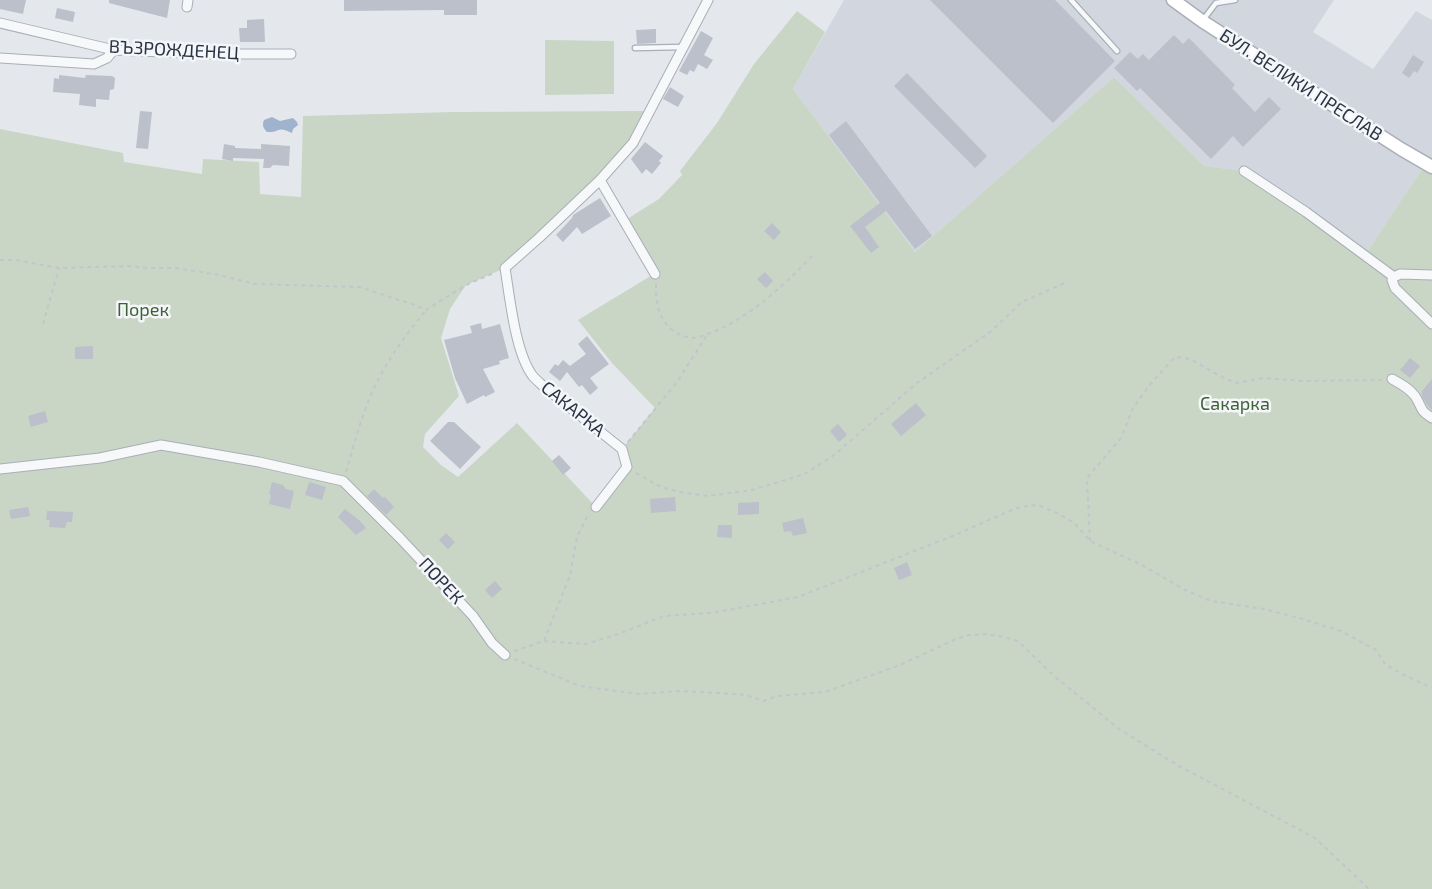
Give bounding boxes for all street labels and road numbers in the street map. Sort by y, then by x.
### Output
street label: БУЛ. ВЕЛИКИ ПРЕСЛАВ [1216,24,1386,146]
street label: ВЪЗРОЖДЕНЕЦ [108,36,240,64]
street label: САКАРКА [537,377,609,441]
street label: ПОРЕК [414,553,468,609]

